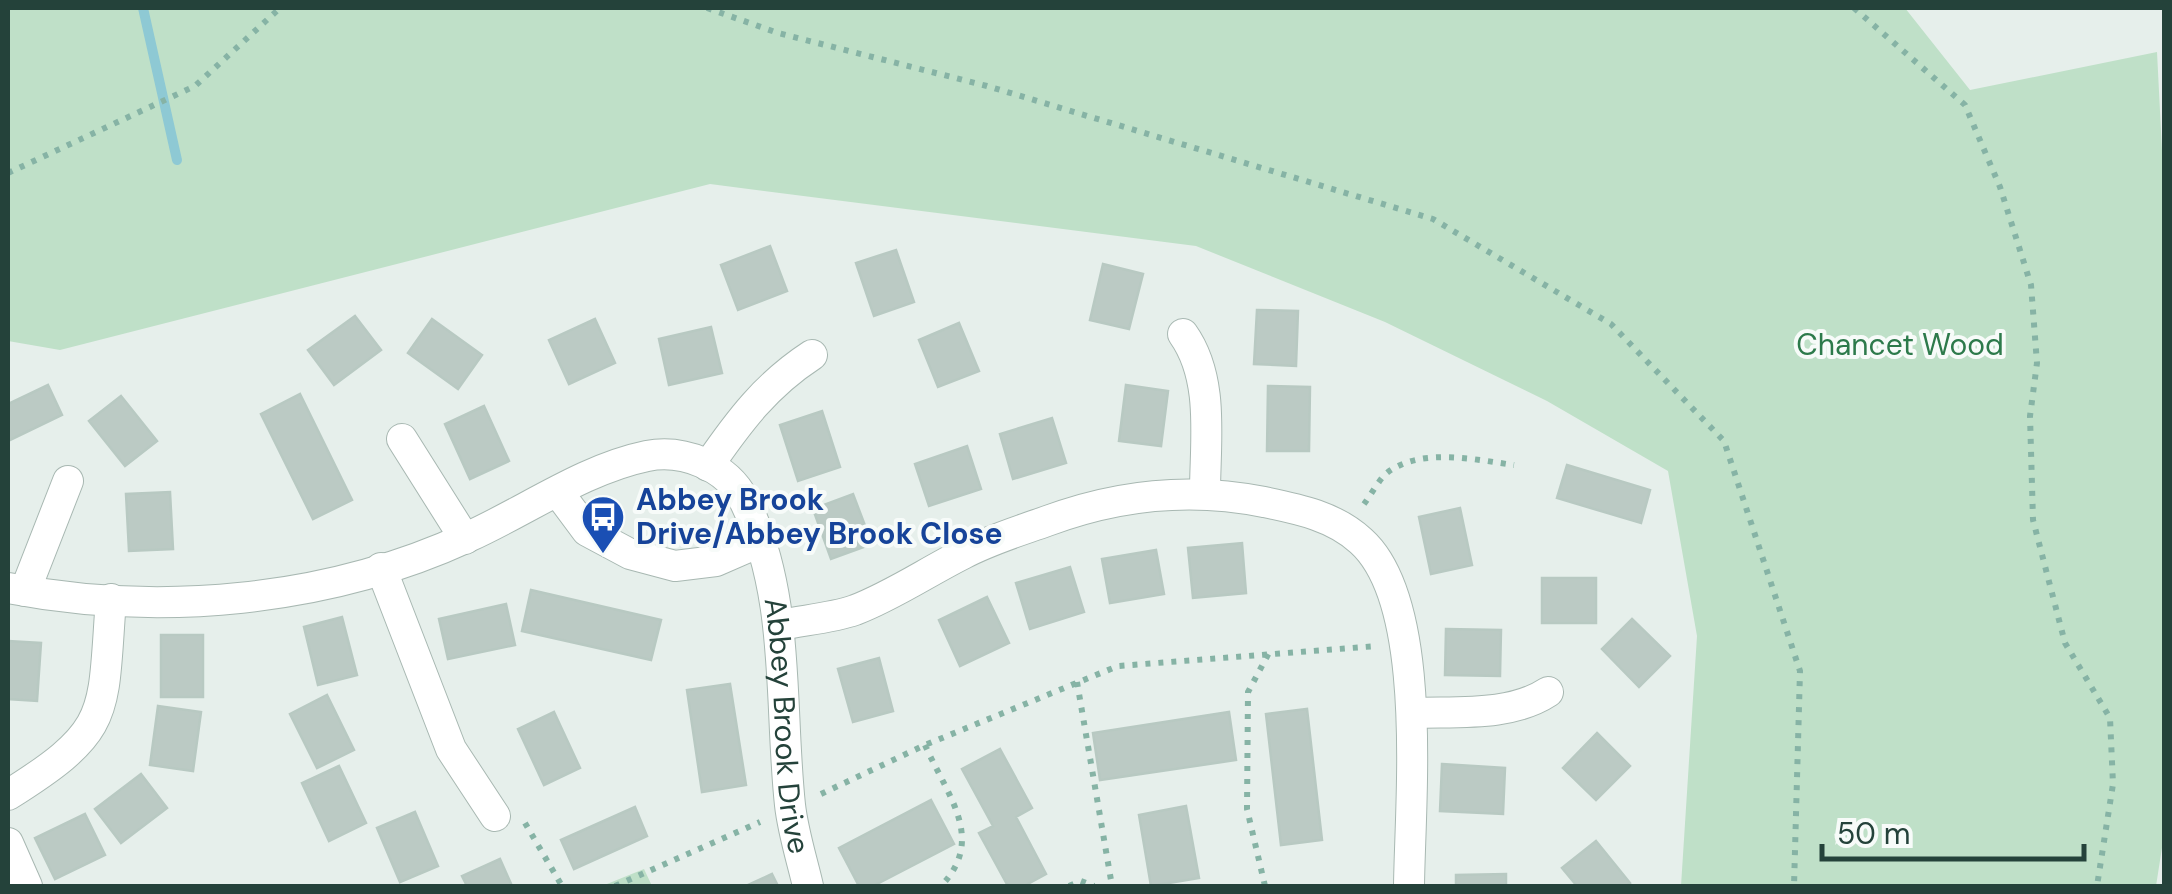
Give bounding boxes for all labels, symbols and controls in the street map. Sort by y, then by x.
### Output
park label: Chancet Wood [1796,325,2004,364]
place label: Abbey Brook Drive/Abbey Brook Close [636,480,1003,553]
bus stop icon: Abbey Brook Drive/Abbey Brook Close [580,494,626,555]
street label: Abbey Brook Drive [756,595,819,858]
scale bar [1822,799,2084,861]
text: 50 m [1837,814,1911,853]

